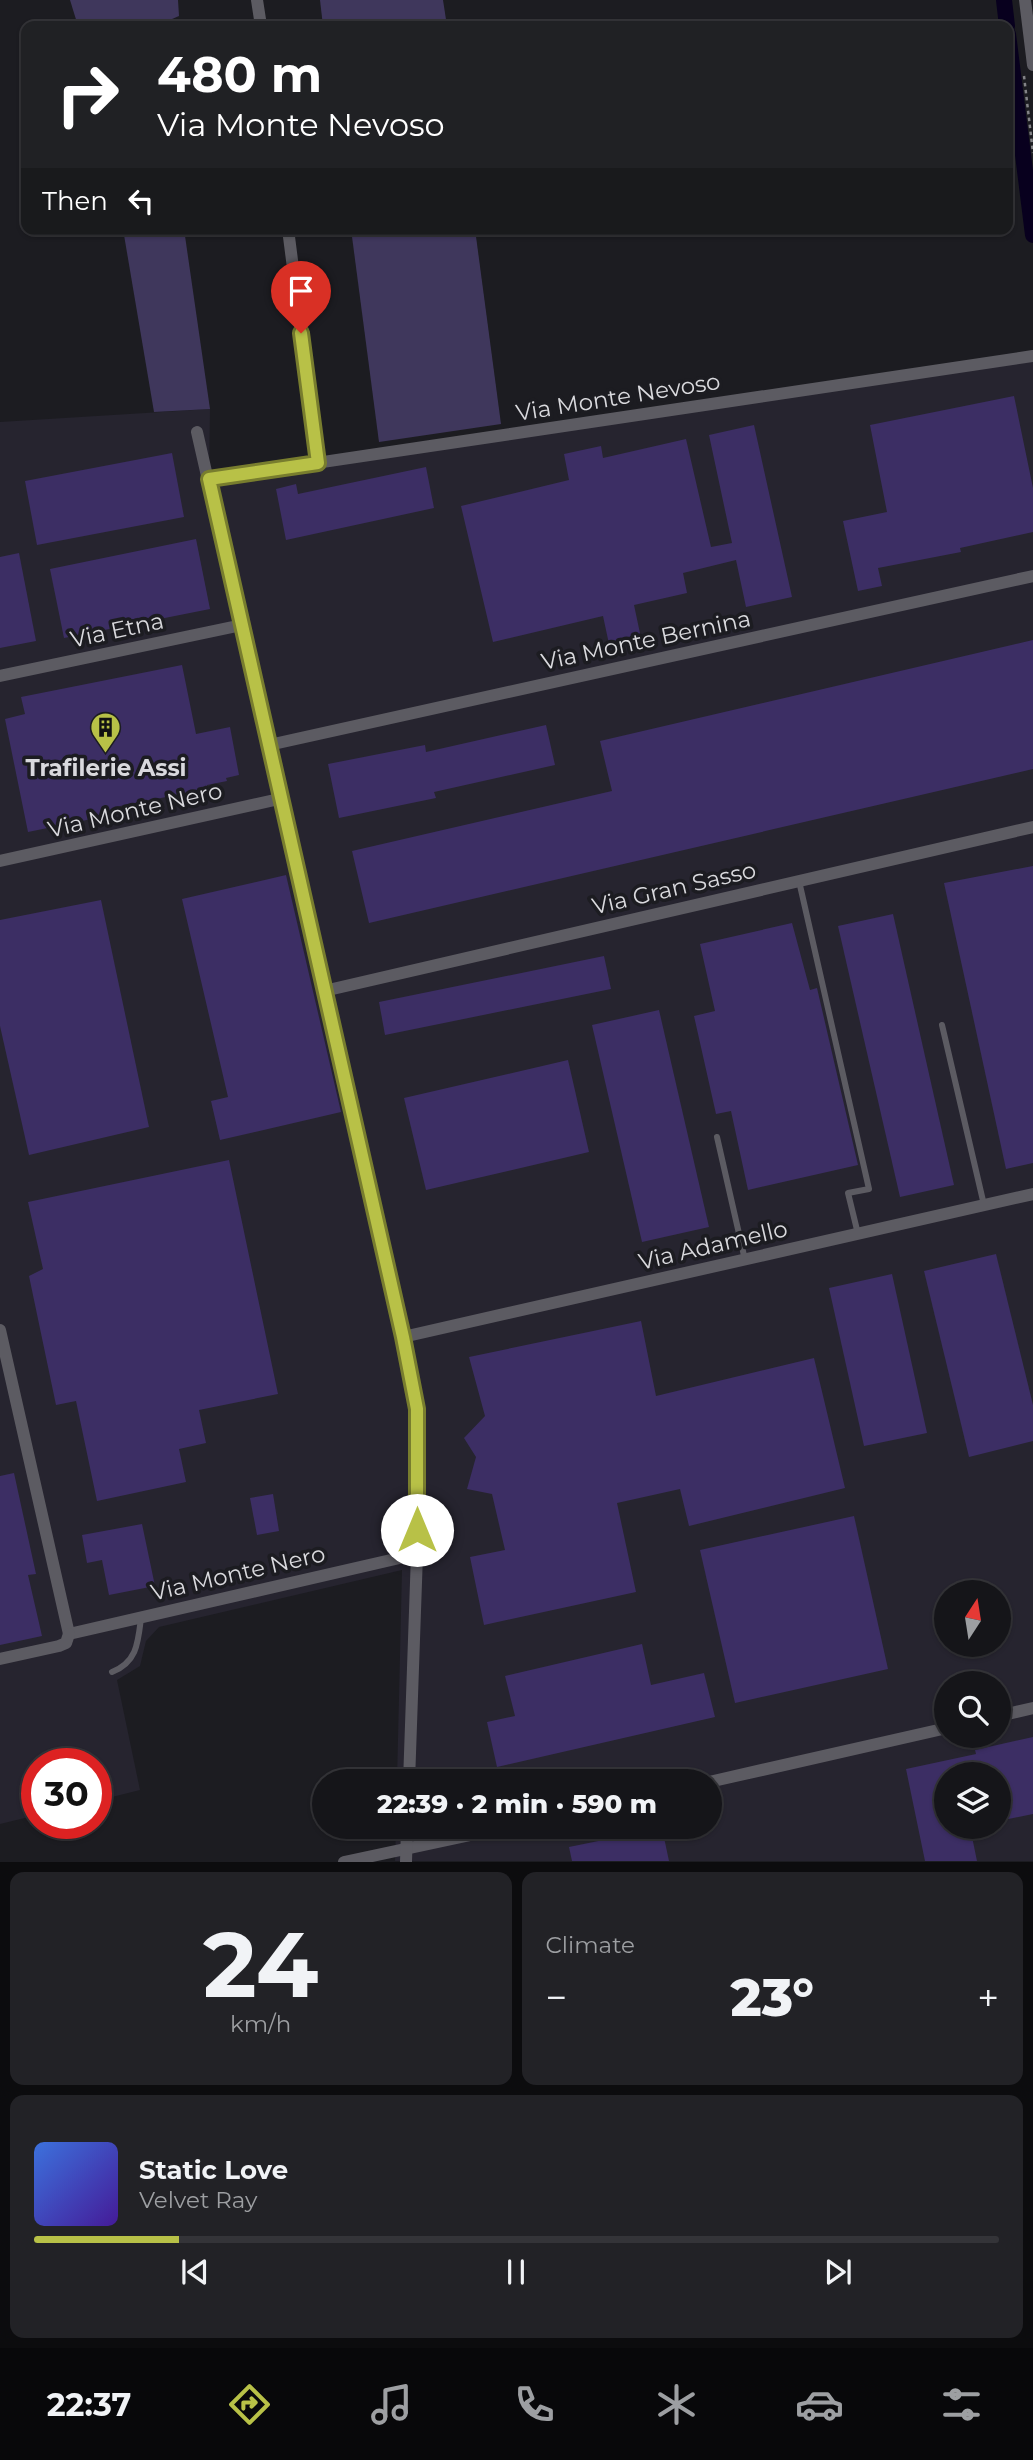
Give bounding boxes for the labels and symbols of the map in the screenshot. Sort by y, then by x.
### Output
pin [271,261,331,333]
street label: Via Monte Nevoso [514,367,722,427]
street label: Via Monte Bernina [539,604,753,676]
street label: Via Etna [68,606,166,654]
building icon: Trafilerie Assi [89,710,123,754]
place label: Trafilerie Assi [25,754,187,782]
street label: Via Monte Nero [45,776,225,844]
street label: Via Gran Sasso [589,856,759,920]
street label: Via Adamello [636,1214,790,1276]
position arrow [380,1493,454,1567]
street label: Via Monte Nero [148,1539,328,1607]
north arrow [934,1580,1012,1657]
speed limit sign: 30 [21,1748,112,1839]

